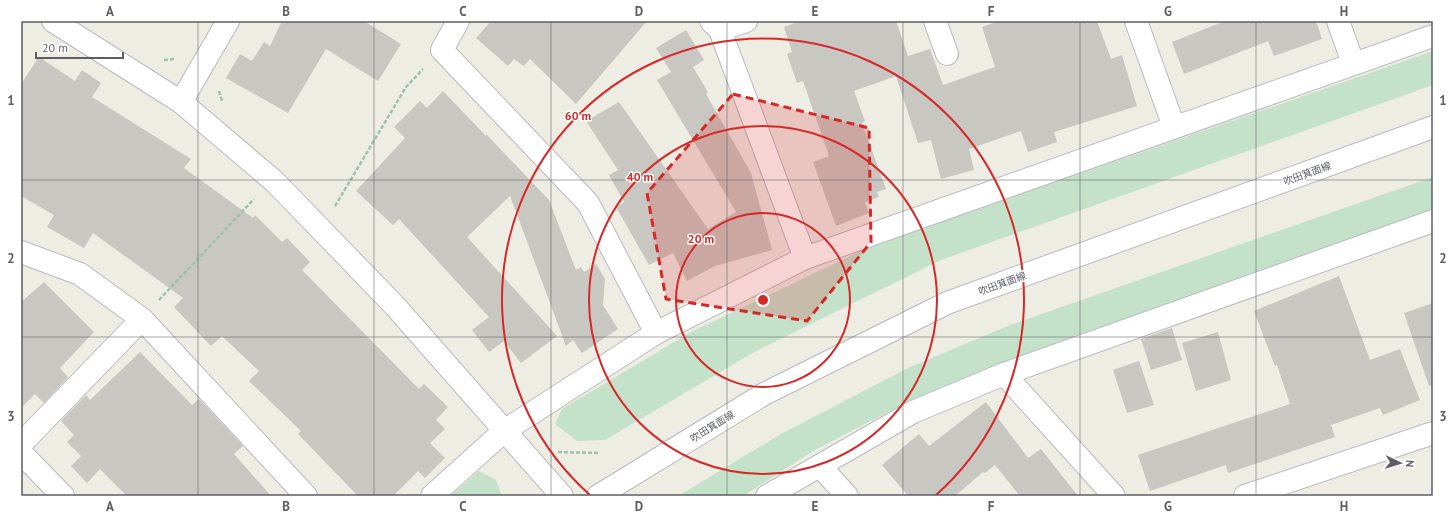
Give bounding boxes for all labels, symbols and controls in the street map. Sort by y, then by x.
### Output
text: A [106,3,114,20]
text: B [282,3,290,20]
text: C [459,3,467,20]
text: D [635,3,643,20]
text: E [812,3,819,20]
text: F [988,3,995,20]
text: G [1164,3,1172,20]
text: H [1340,3,1348,20]
scale bar [36,34,123,60]
text: 20 m [42,40,68,55]
text: 1 [7,92,15,109]
text: 1 [1439,92,1447,109]
text: 60 m [565,108,591,123]
street label: 吹田箕面線 [1281,159,1333,188]
text: 40 m [627,169,653,184]
text: 20 m [688,231,714,246]
text: 2 [7,250,15,267]
text: 2 [1439,250,1447,267]
street label: 吹田箕面線 [976,269,1028,298]
centre of rings [756,293,770,307]
text: 3 [7,408,15,425]
street label: 吹田箕面線 [688,408,737,445]
text: 3 [1439,408,1447,425]
north arrow [1380,443,1420,483]
text: N [1403,460,1417,468]
text: A [106,498,114,515]
text: B [282,498,290,515]
text: C [459,498,467,515]
text: D [635,498,643,515]
text: E [812,498,819,515]
text: F [988,498,995,515]
text: G [1164,498,1172,515]
text: H [1340,498,1348,515]

